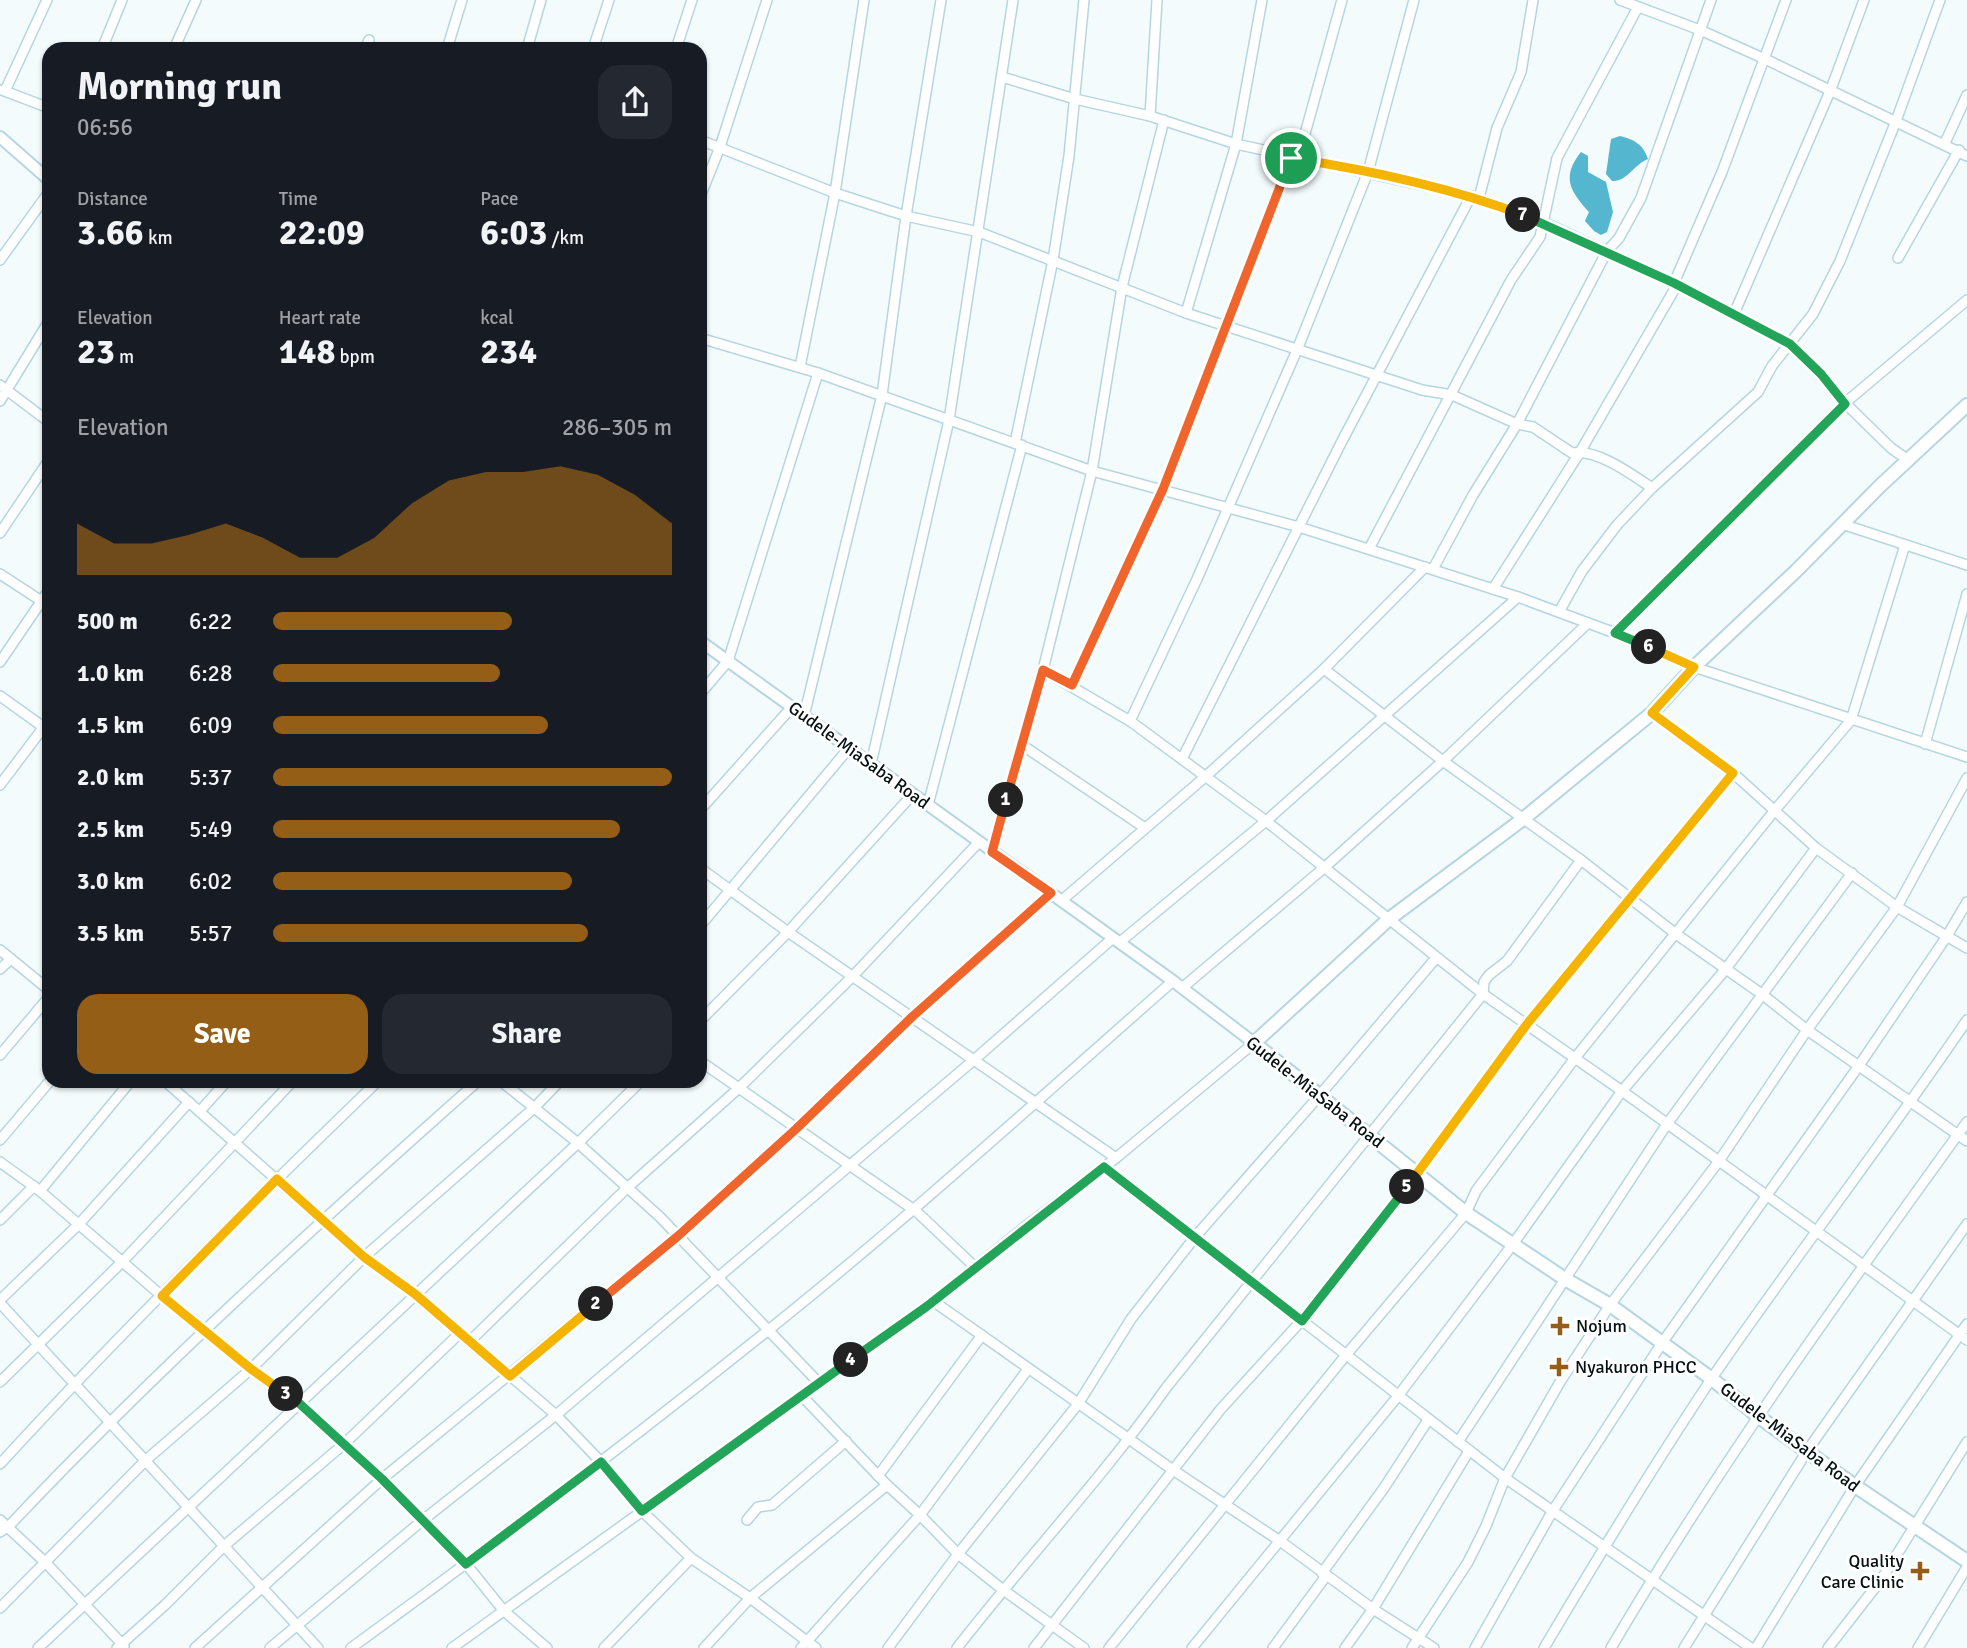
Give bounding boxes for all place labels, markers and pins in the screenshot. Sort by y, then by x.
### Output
pin [1261,128,1321,188]
pin: 7 [1506,198,1540,232]
pin: 6 [1632,630,1666,664]
pin: 1 [988,782,1024,818]
pin: 5 [1390,1170,1424,1204]
pin: 2 [578,1286,614,1322]
place label: Nojum [1576,1315,1627,1337]
marker: Nojum [1550,1316,1570,1336]
pin: 4 [834,1342,868,1378]
place label: Nyakuron PHCC [1575,1356,1697,1378]
marker: Nyakuron PHCC [1549,1357,1569,1377]
pin: 3 [268,1376,304,1412]
place label: Quality Care Clinic [1821,1550,1905,1593]
marker: Quality Care Clinic [1910,1561,1930,1581]

